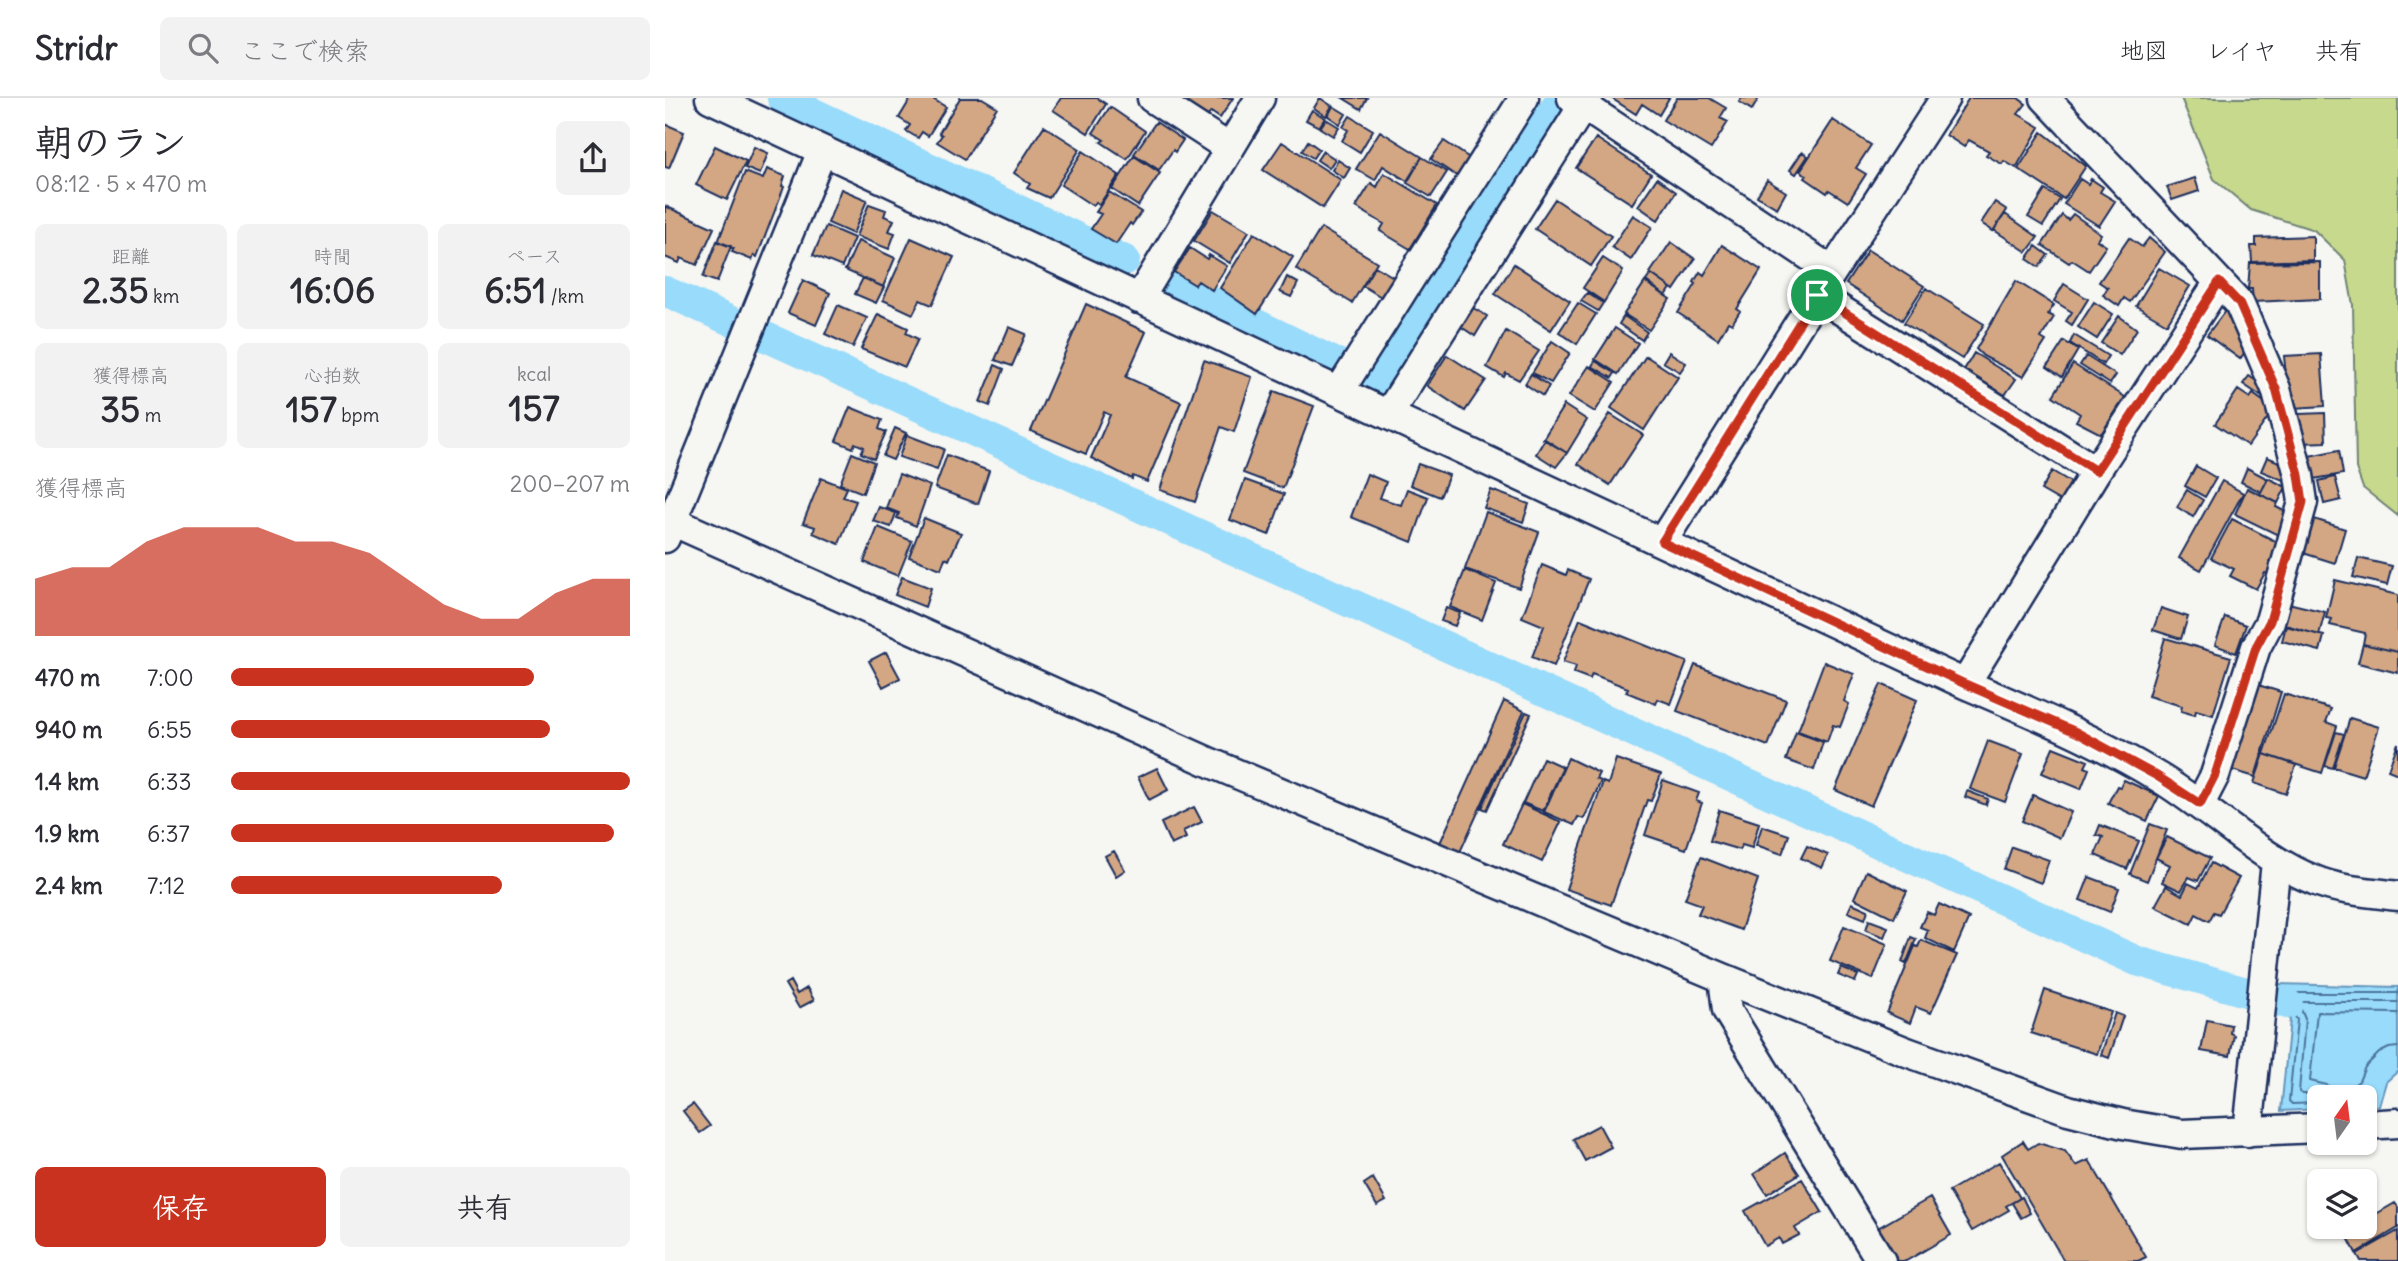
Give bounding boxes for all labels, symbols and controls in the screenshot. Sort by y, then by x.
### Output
search box [160,17,650,80]
text: Stridr [35,27,118,69]
icon: search [184,29,222,67]
text: ここで検索 [240,34,370,67]
text: 地図 [2120,35,2168,65]
text: レイヤ [2206,35,2277,65]
text: 共有 [2315,35,2363,65]
text: 朝のラン [35,119,187,166]
button: share [556,121,630,195]
text: 08:12 · 5 × 470 m [35,169,207,198]
text: 距離 [112,244,150,268]
text: 時間 [313,244,352,268]
text: ペース [506,244,562,268]
pin [1787,265,1847,325]
text: 2.35 [82,268,149,312]
text: 16:06 [290,268,375,312]
text: 6:51 [484,268,546,312]
icon: arrive [1798,276,1836,314]
text: km [149,284,179,308]
text: /km [546,284,584,308]
text: kcal [517,362,551,386]
text: 獲得標高 [93,363,169,387]
text: 心拍数 [304,363,361,387]
text: 157 [509,386,560,430]
text: 35 [100,387,140,431]
text: 157 [286,387,337,431]
text: m [140,403,161,427]
text: bpm [337,403,379,427]
text: 200–207 m [510,469,630,498]
text: 獲得標高 [35,473,127,502]
text: 470 m [35,663,100,692]
text: 7:00 [147,663,194,692]
text: 940 m [35,715,102,744]
text: 6:55 [147,715,192,744]
text: 1.4 km [35,767,99,796]
text: 6:33 [147,767,192,796]
text: 1.9 km [35,819,100,848]
text: 6:37 [147,819,190,848]
text: 2.4 km [35,871,103,900]
text: 7:12 [147,871,185,900]
north arrow [2307,1085,2377,1155]
map controls [2307,1085,2377,1239]
button: 保存 [35,1167,326,1247]
button: 共有 [340,1167,630,1247]
button: layers [2307,1169,2377,1239]

